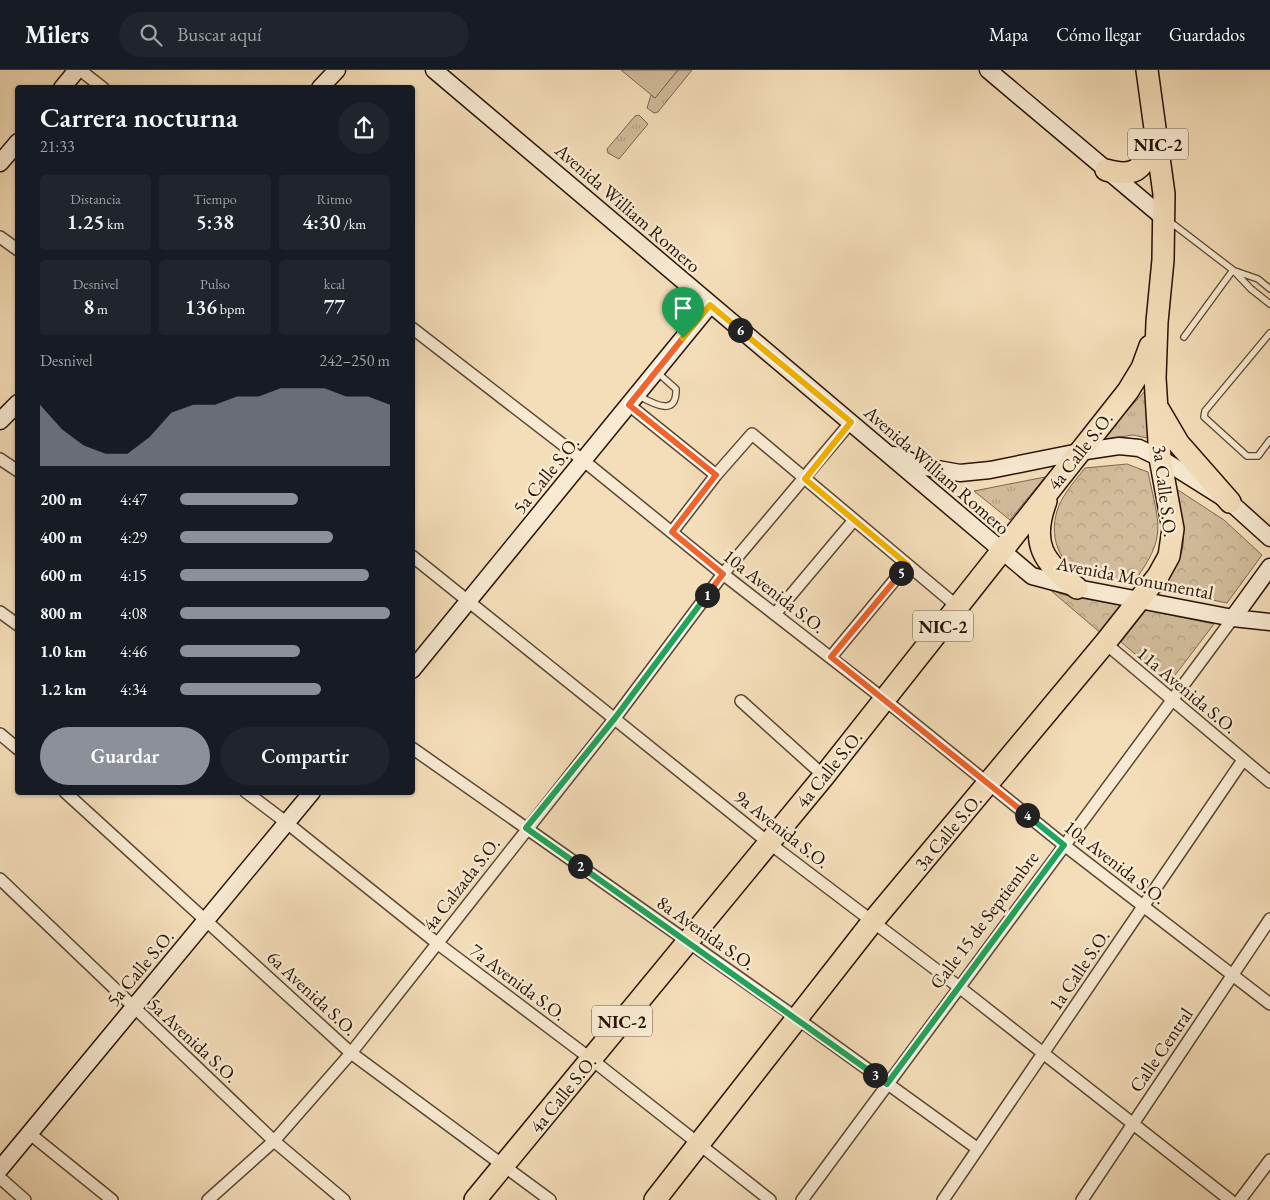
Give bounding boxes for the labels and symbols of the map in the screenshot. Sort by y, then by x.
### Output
road number: NIC-2 [1128,129,1188,160]
street label: Avenida William Romero [549,137,706,278]
pin [662,287,704,338]
pin: 6 [728,318,752,342]
street label: Avenida William Romero [858,399,1015,540]
street label: 4a Calle S.O. [1042,407,1118,495]
street label: 5a Calle S.O. [507,431,585,519]
street label: 3a Calle S.O. [1147,443,1183,539]
street label: 10a Avenida S.O. [718,543,830,639]
street label: Avenida Monumental [1053,550,1216,606]
pin: 5 [888,560,914,586]
pin: 1 [694,582,720,608]
road number: NIC-2 [913,610,973,642]
street label: 11a Avenida S.O. [1132,641,1242,739]
street label: 4a Calle S.O. [790,725,868,813]
street label: 9a Avenida S.O. [729,784,835,874]
street label: 3a Calle S.O. [909,788,987,876]
pin: 4 [1014,802,1040,828]
street label: 10a Avenida S.O. [1059,814,1171,910]
street label: 4a Calzada S.O. [416,832,506,936]
street label: Calle 15 de Septiembre [924,846,1044,994]
pin: 2 [568,854,592,878]
street label: 8a Avenida S.O. [652,890,760,976]
street label: 5a Calle S.O. [101,924,179,1012]
street label: 1a Calle S.O. [1043,925,1115,1015]
street label: 7a Avenida S.O. [465,938,571,1026]
street label: 6a Avenida S.O. [262,945,362,1041]
street label: 5a Avenida S.O. [143,992,243,1088]
street label: Calle Central [1124,1003,1199,1097]
road number: NIC-2 [592,1006,652,1036]
street label: 4a Calle S.O. [524,1050,602,1138]
pin: 3 [862,1062,888,1088]

